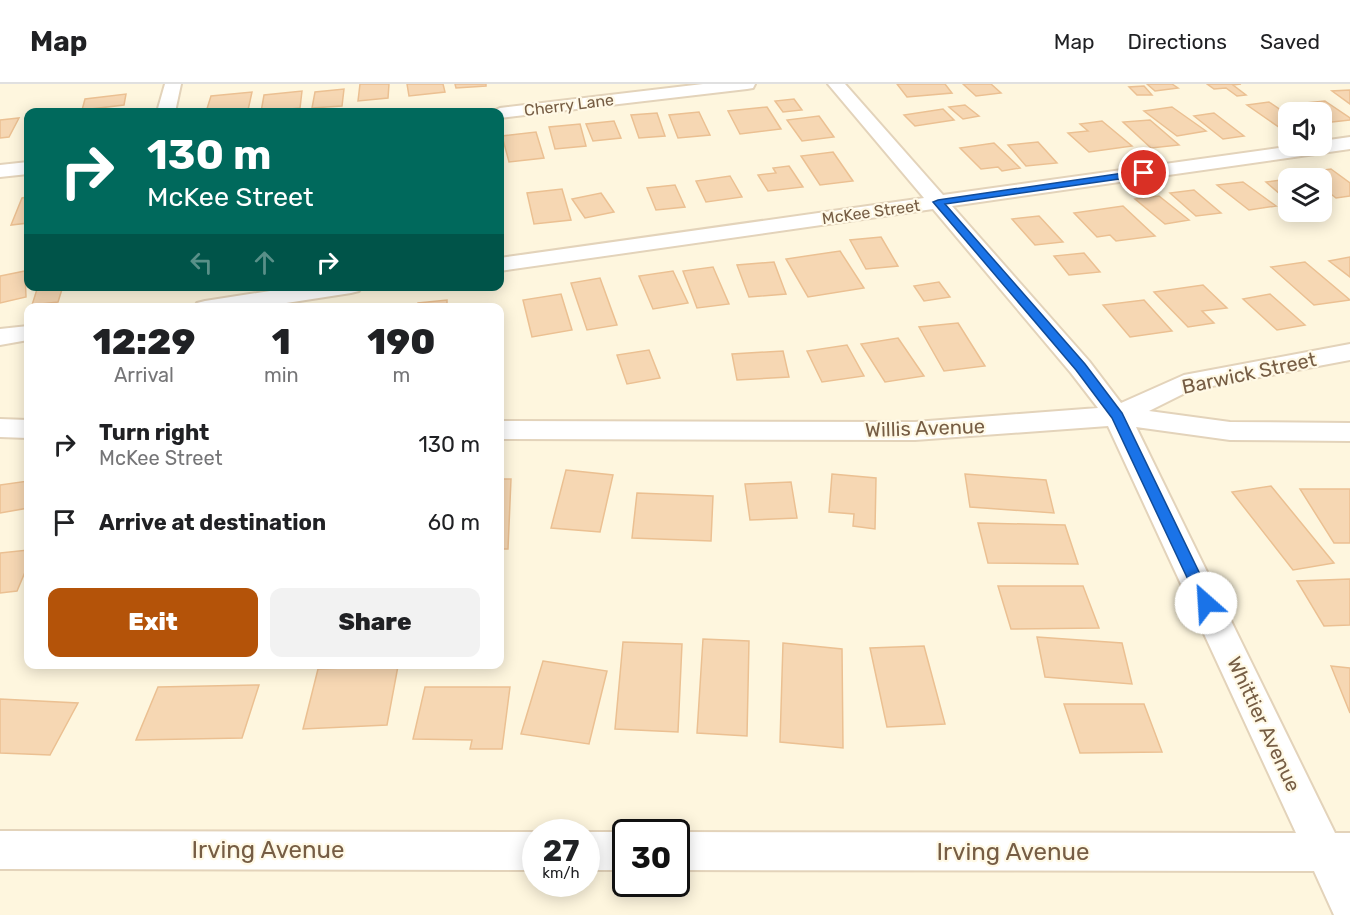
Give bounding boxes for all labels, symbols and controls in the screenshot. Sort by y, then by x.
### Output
text: Map [30,25,87,58]
text: Map [1054,29,1095,54]
text: Directions [1128,29,1227,54]
text: Saved [1260,29,1320,54]
street label: Cherry Lane [523,90,615,120]
map controls [1278,102,1332,222]
button: sound [1278,102,1332,156]
text: 130 m [147,130,272,180]
icon: right [48,132,126,210]
pin [1118,147,1169,198]
icon: arrive [1127,156,1160,189]
button: layers [1278,168,1332,222]
text: McKee Street [147,181,314,213]
street label: McKee Street [821,196,921,228]
icon: left [185,246,218,279]
icon: ahead [248,246,281,279]
icon: right [311,246,344,279]
text: 12:29 [93,320,195,363]
text: 1 [272,320,291,363]
text: 190 [367,320,435,363]
street label: Barwick Street [1180,347,1319,399]
text: Arrival [114,363,174,387]
text: min [264,363,299,387]
text: m [392,363,410,387]
street label: Willis Avenue [865,414,985,442]
text: Turn right [99,419,209,446]
icon: right [48,428,81,461]
text: 130 m [418,431,480,458]
text: McKee Street [99,446,222,470]
icon: arrive [48,506,81,539]
text: Arrive at destination [99,509,326,536]
text: 60 m [428,509,480,536]
position arrow [1174,571,1238,635]
button: Exit [48,588,258,657]
button: Share [270,588,480,657]
street label: Whittier Avenue [1222,653,1306,795]
speed limit sign: 30 [612,819,690,897]
text: 27 [543,833,579,869]
street label: Irving Avenue [192,836,344,864]
street label: Irving Avenue [937,838,1089,866]
text: km/h [542,864,580,882]

